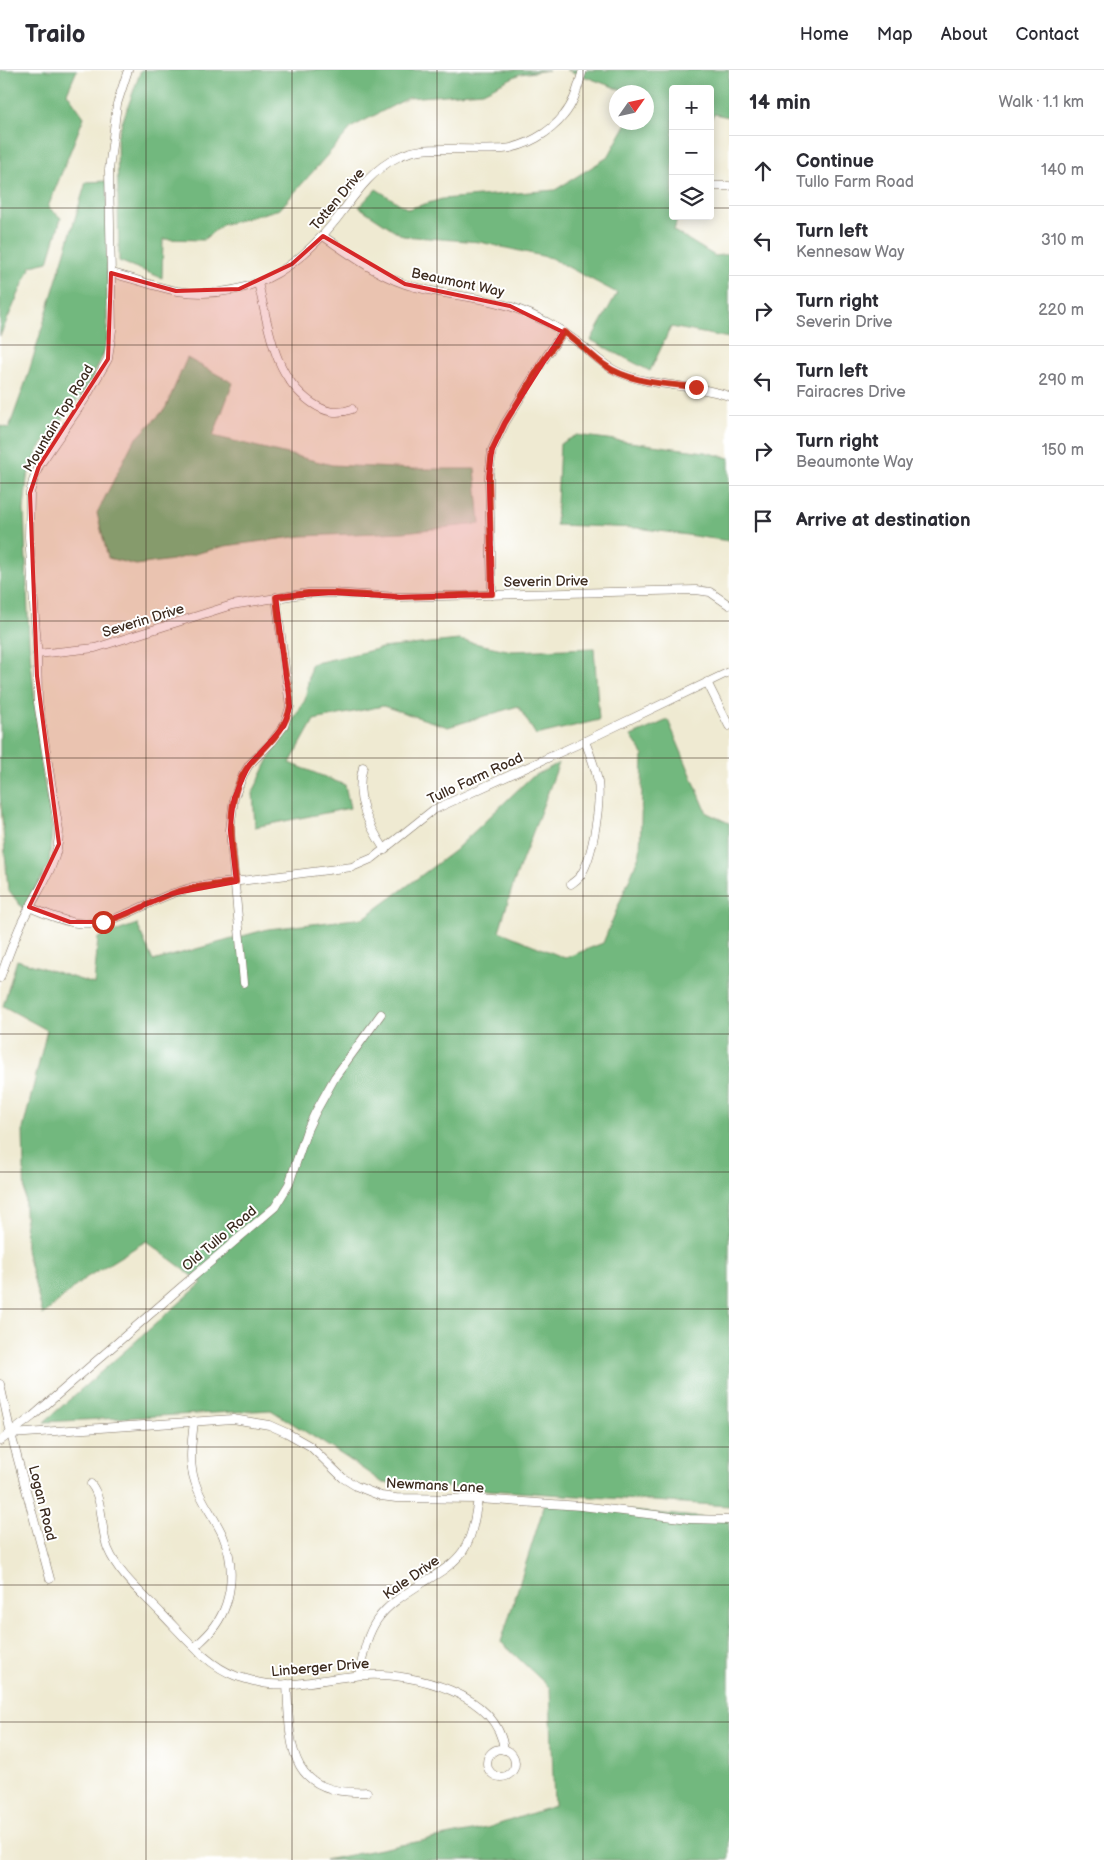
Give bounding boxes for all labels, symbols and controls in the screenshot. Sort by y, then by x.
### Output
text: Trailo [25,20,85,49]
text: Home [800,24,849,45]
text: Map [877,24,913,45]
text: About [941,24,988,45]
text: Contact [1016,24,1079,45]
north arrow [609,85,654,130]
map controls [669,85,714,220]
button: + [669,85,714,130]
text: 14 min [749,90,811,115]
text: Walk · 1.1 km [999,93,1084,112]
button: − [669,130,714,175]
text: Continue [796,150,874,173]
icon: ahead [749,157,777,185]
text: 140 m [1041,161,1084,180]
street label: Totten Drive [307,165,368,234]
text: Tullo Farm Road [796,173,914,192]
button: layers [669,175,714,220]
text: Turn left [796,220,868,243]
icon: left [749,227,777,255]
text: 310 m [1041,231,1084,250]
text: Kennesaw Way [796,243,905,262]
street label: Beaumont Way [410,264,507,301]
text: Turn right [796,290,879,313]
icon: right [749,297,777,325]
text: 220 m [1038,301,1084,320]
text: Severin Drive [796,313,893,332]
text: Turn left [796,360,868,383]
street label: Mountain Top Road [20,361,97,475]
icon: left [749,367,777,395]
text: 290 m [1038,371,1084,390]
route end [685,376,708,399]
text: Fairacres Drive [796,383,906,402]
text: Turn right [796,430,879,453]
icon: right [749,437,777,465]
text: 150 m [1042,441,1084,460]
text: Beaumonte Way [796,453,913,472]
icon: arrive [749,507,777,535]
text: Arrive at destination [796,509,971,532]
street label: Severin Drive [504,572,588,591]
street label: Severin Drive [100,600,186,641]
street label: Tullo Farm Road [425,749,526,808]
route start [92,911,115,934]
street label: Old Tullo Road [179,1202,260,1274]
street label: Logan Road [25,1464,60,1543]
street label: Newmans Lane [386,1474,484,1497]
street label: Kale Drive [380,1552,443,1603]
street label: Linberger Drive [270,1655,370,1680]

